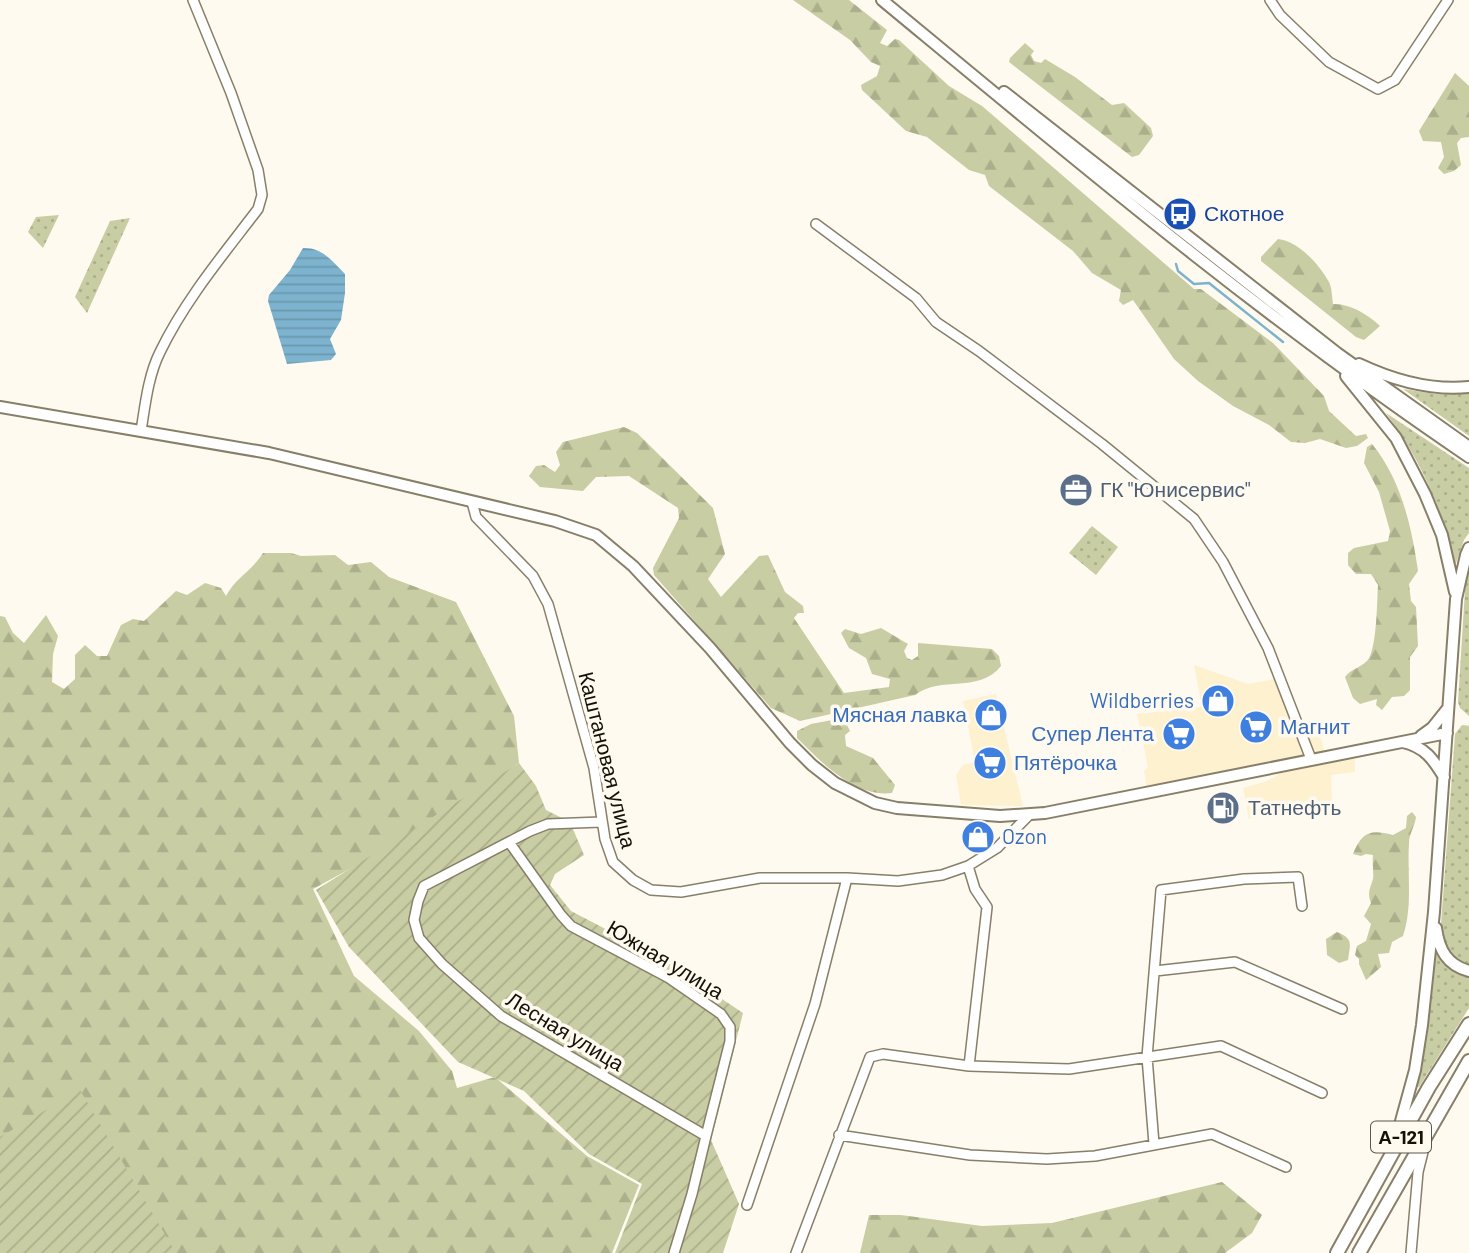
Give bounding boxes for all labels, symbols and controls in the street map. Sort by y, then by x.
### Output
bus stop icon: Скотное [1161,195,1199,233]
place label: Скотное [1204,200,1284,225]
office icon: ГК "Юнисервис" [1057,471,1095,509]
place label: ГК "Юнисервис" [1100,476,1251,501]
street label: Каштановая улица [574,669,643,851]
shop icon: Wildberries [1199,682,1237,720]
place label: Wildberries [1090,687,1194,712]
shop icon: Мясная лавка [972,696,1010,734]
place label: Мясная лавка [832,701,967,726]
supermarket icon: Магнит [1237,708,1275,746]
place label: Магнит [1280,713,1350,738]
supermarket icon: Супер Лента [1160,715,1198,753]
place label: Супер Лента [1031,720,1154,745]
supermarket icon: Пятёрочка [971,744,1009,782]
place label: Пятёрочка [1014,749,1117,774]
fuel station icon: Татнефть [1204,789,1242,827]
place label: Татнефть [1248,794,1341,819]
shop icon: Ozon [959,818,997,856]
place label: Ozon [1002,823,1047,848]
street label: Южная улица [603,914,729,1004]
street label: Лесная улица [503,986,629,1076]
road number: А-121 [1371,1121,1431,1152]

